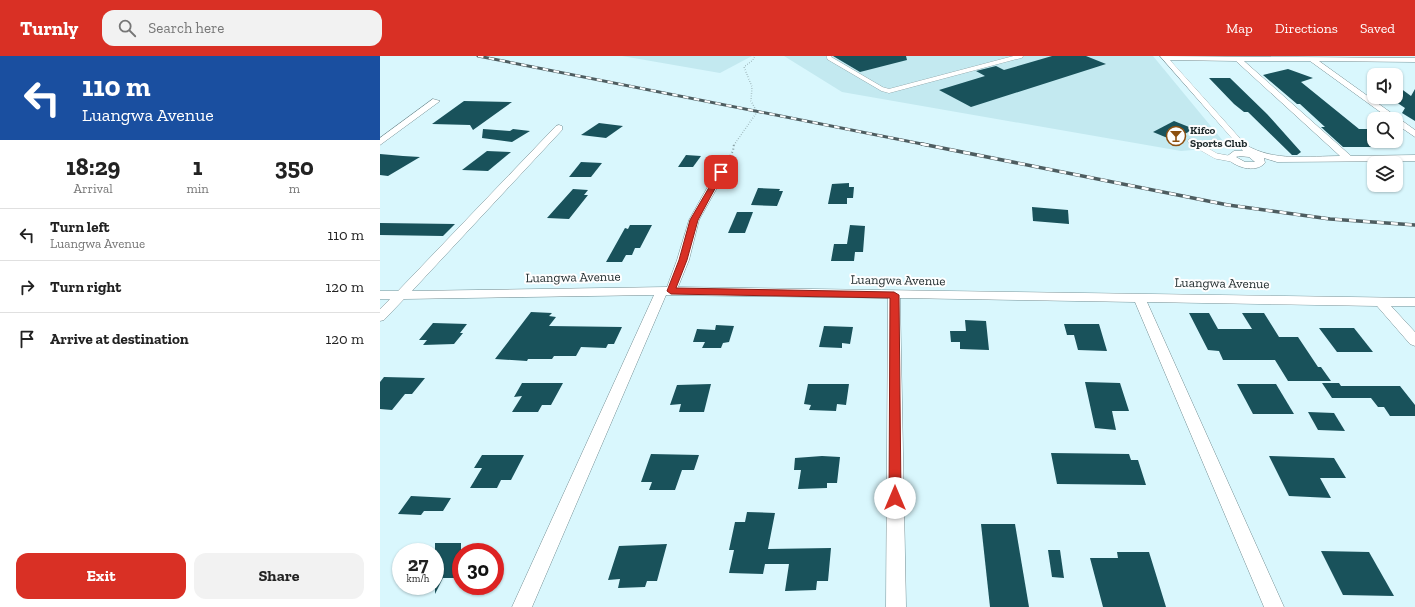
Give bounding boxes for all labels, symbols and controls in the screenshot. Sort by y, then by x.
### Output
search box [102,10,382,46]
text: Turnly [20,17,78,40]
icon: search [116,17,138,39]
text: Search here [148,19,224,37]
text: Map [1226,20,1253,37]
text: Directions [1275,20,1338,37]
text: Saved [1360,20,1395,37]
map controls [1367,68,1403,192]
button: sound [1367,68,1403,104]
text: 110 m [82,70,151,103]
icon: left [16,72,68,124]
text: Luangwa Avenue [82,104,214,126]
button: search [1367,112,1403,148]
place label: Kifco Sports Club [1190,124,1247,150]
bar icon: Kifco Sports Club [1165,125,1187,147]
text: 18:29 [66,152,120,181]
text: 1 [193,152,202,181]
text: 350 [275,152,314,181]
pin [704,155,738,189]
button: layers [1367,156,1403,192]
icon: arrive [710,161,732,183]
text: Arrival [74,181,113,196]
text: min [186,181,209,196]
text: m [289,181,300,196]
text: Turn left [50,218,110,236]
icon: left [16,224,38,246]
text: 110 m [327,226,364,244]
text: Luangwa Avenue [50,236,145,251]
street label: Luangwa Avenue [525,269,621,285]
street label: Luangwa Avenue [850,272,946,288]
street label: Luangwa Avenue [1174,275,1270,291]
icon: right [16,276,38,298]
text: Turn right [50,278,121,296]
text: 120 m [326,278,364,296]
icon: arrive [16,328,38,350]
text: Arrive at destination [50,330,189,348]
text: 120 m [326,330,364,348]
position arrow [874,477,916,519]
speed limit sign: 30 [452,543,504,595]
text: 27 [408,552,428,576]
button: Exit [16,553,186,599]
button: Share [194,553,364,599]
text: km/h [407,573,429,585]

